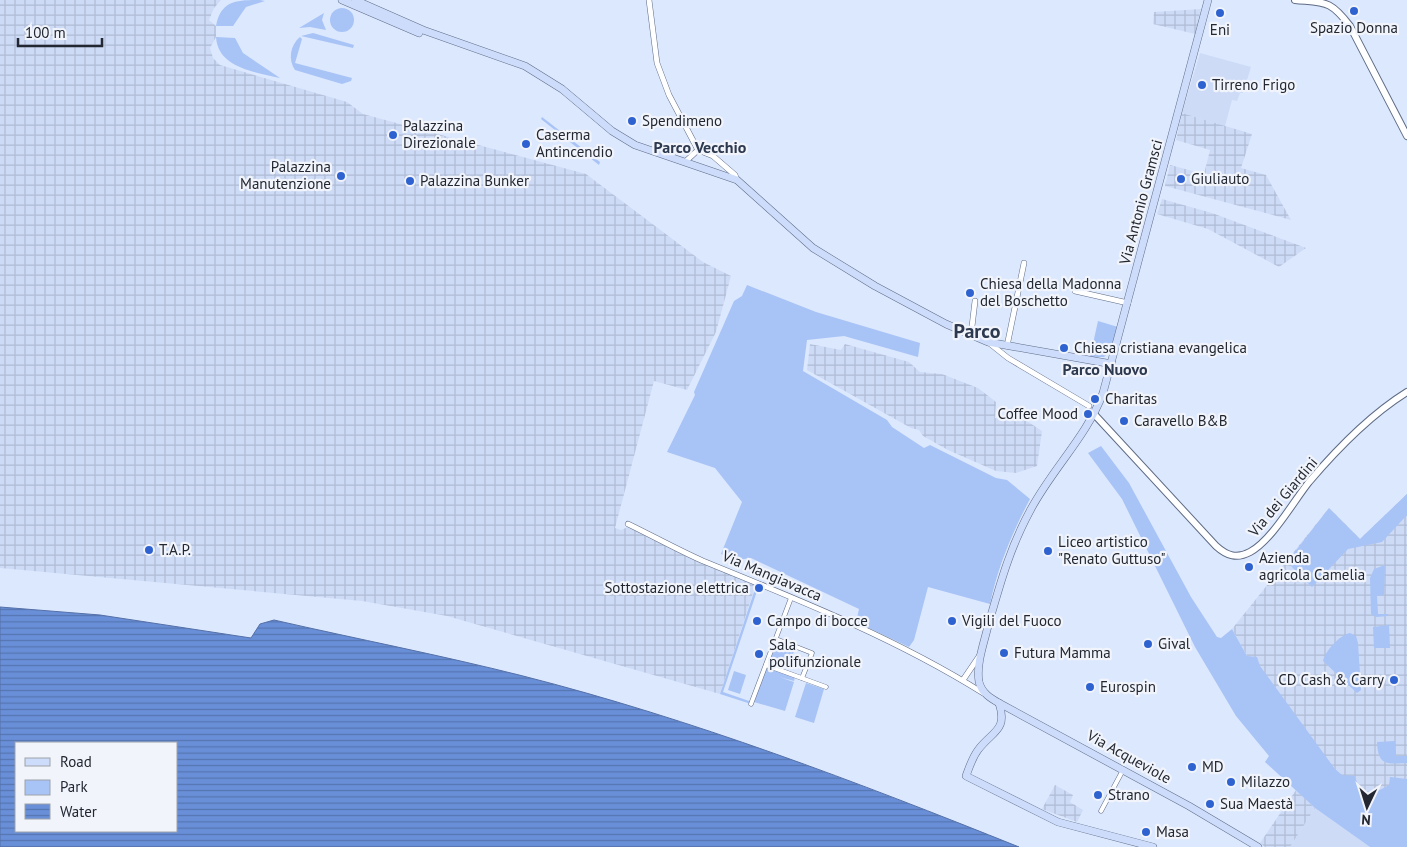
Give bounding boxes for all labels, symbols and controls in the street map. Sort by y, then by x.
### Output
marker: Spazio Donna [1348,5,1360,17]
marker: Eni [1214,7,1226,19]
scale bar [18,15,101,47]
place label: Spazio Donna [1310,18,1398,37]
place label: Eni [1210,20,1230,39]
text: 100 m [25,23,66,42]
place label: Tirreno Frigo [1212,75,1295,94]
marker: Tirreno Frigo [1196,79,1208,91]
place label: Spendimeno [642,111,722,130]
marker: Spendimeno [626,115,638,127]
place label: Palazzina Direzionale [403,116,476,152]
place label: Caserma Antincendio [536,125,613,161]
marker: Palazzina Direzionale [387,129,399,141]
district label: Parco Vecchio [654,137,747,157]
street label: Via Antonio Gramsci [1114,137,1166,267]
marker: Caserma Antincendio [520,138,532,150]
place label: Palazzina Manutenzione [240,157,331,193]
place label: Giuliauto [1191,169,1249,188]
marker: Palazzina Manutenzione [335,170,347,182]
place label: Palazzina Bunker [420,171,529,190]
marker: Giuliauto [1175,173,1187,185]
marker: Palazzina Bunker [404,175,416,187]
place label: Chiesa della Madonna del Boschetto [980,274,1121,310]
marker: Chiesa della Madonna del Boschetto [964,287,976,299]
district label: Parco [954,318,1001,344]
place label: Chiesa cristiana evangelica [1074,338,1247,357]
marker: Chiesa cristiana evangelica [1058,342,1070,354]
district label: Parco Nuovo [1062,359,1148,379]
place label: Charitas [1105,389,1157,408]
marker: Charitas [1089,393,1101,405]
place label: Coffee Mood [998,404,1078,423]
marker: Coffee Mood [1082,408,1094,420]
place label: Caravello B&B [1134,411,1228,430]
marker: Caravello B&B [1118,415,1130,427]
street label: Via dei Giardini [1243,453,1321,541]
place label: Liceo artistico "Renato Guttuso" [1058,532,1166,568]
place label: T.A.P. [159,540,191,559]
marker: T.A.P. [143,544,155,556]
marker: Liceo artistico "Renato Guttuso" [1042,545,1054,557]
street label: Via Mangiavacca [719,546,825,605]
place label: Azienda agricola Camelia [1259,548,1365,584]
marker: Azienda agricola Camelia [1243,561,1255,573]
place label: Sottostazione elettrica [604,578,749,597]
marker: Sottostazione elettrica [753,582,765,594]
place label: Campo di bocce [767,611,868,630]
place label: Vigili del Fuoco [961,611,1061,630]
marker: Campo di bocce [751,615,763,627]
marker: Vigili del Fuoco [946,615,958,627]
place label: Gival [1158,634,1191,653]
place label: Sala polifunzionale [769,635,861,671]
marker: Gival [1142,638,1154,650]
place label: Futura Mamma [1014,643,1111,662]
marker: Futura Mamma [998,647,1010,659]
marker: Sala polifunzionale [753,648,765,660]
place label: CD Cash & Carry [1278,670,1384,689]
marker: CD Cash & Carry [1388,674,1400,686]
place label: Eurospin [1100,677,1156,696]
marker: Eurospin [1084,681,1096,693]
street label: Via Acqueviole [1083,725,1175,787]
legend [15,742,178,832]
text: Road [60,752,92,771]
place label: MD [1202,757,1224,776]
marker: MD [1186,761,1198,773]
place label: Milazzo [1241,772,1290,791]
marker: Milazzo [1225,776,1237,788]
text: Park [60,777,88,796]
north arrow [1342,782,1392,832]
place label: Strano [1108,785,1150,804]
marker: Strano [1092,789,1104,801]
place label: Sua Maestà [1220,794,1293,813]
marker: Sua Maestà [1204,798,1216,810]
text: Water [60,802,97,821]
text: N [1361,811,1371,829]
place label: Masa [1156,822,1189,841]
marker: Masa [1140,826,1152,838]

